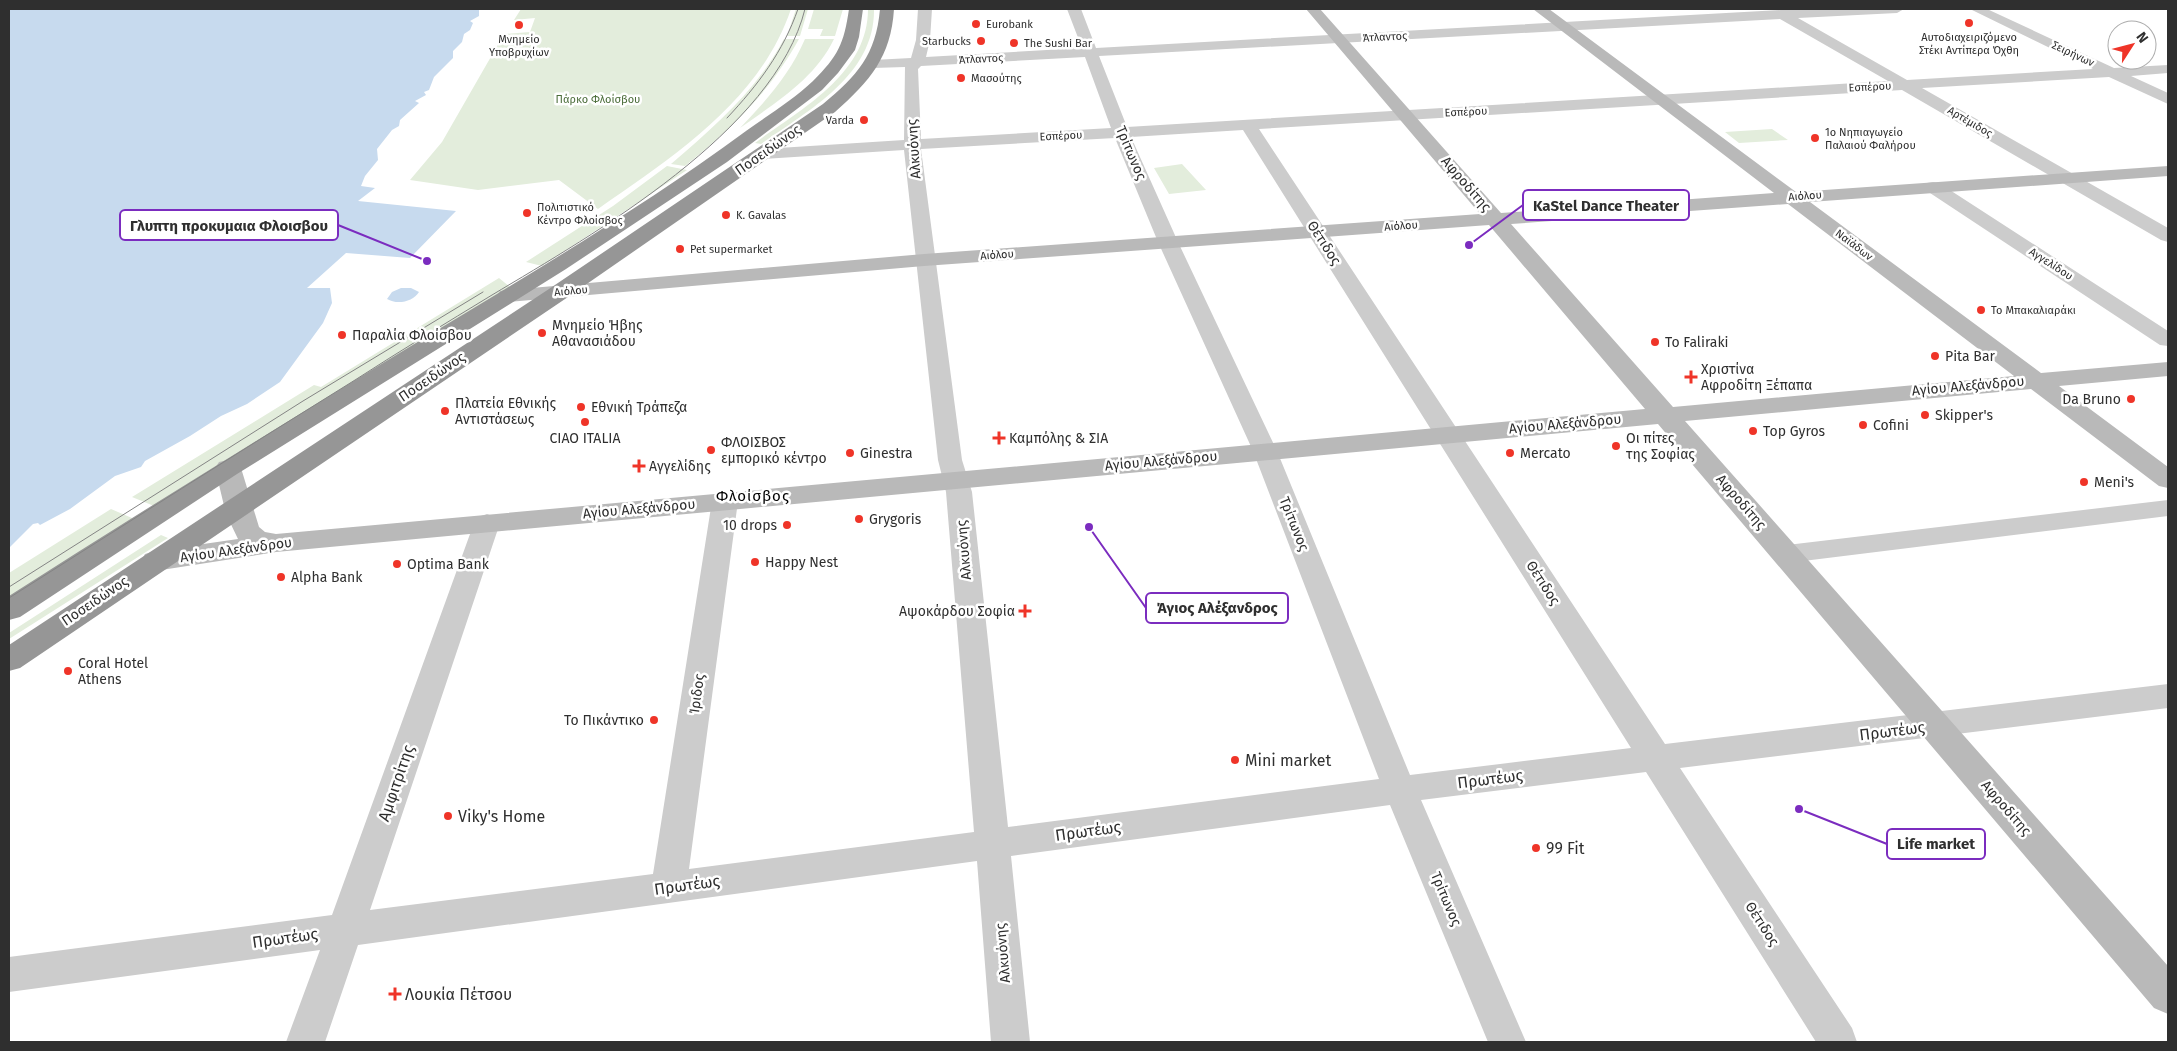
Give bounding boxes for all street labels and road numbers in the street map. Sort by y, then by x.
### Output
street label: Άτλαντος [1363,29,1407,45]
street label: Σειρήνων [2050,38,2097,70]
street label: Άτλαντος [959,51,1003,67]
street label: Εσπέρου [1848,79,1892,95]
street label: Εσπέρου [1444,104,1488,120]
street label: Αρτέμιδος [1945,104,1995,140]
street label: Αλκυόνης [903,118,925,179]
street label: Ποσειδώνος [732,121,805,179]
street label: Τρίτωνος [1112,123,1150,183]
street label: Εσπέρου [1039,128,1083,144]
street label: Αφροδίτης [1437,153,1495,215]
street label: Αιόλου [1788,188,1822,204]
street label: Θέτιδος [1303,218,1345,269]
street label: Αιόλου [1384,218,1418,234]
street label: Ναϊάδων [1833,227,1876,264]
street label: Αγγελίδου [2027,245,2075,283]
street label: Αιόλου [980,247,1014,263]
street label: Αιόλου [554,283,588,299]
street label: Ποσειδώνος [395,348,469,405]
street label: Αγίου Αλεξάνδρου [1911,373,2025,399]
street label: Αγίου Αλεξάνδρου [1508,411,1622,437]
street label: Αγίου Αλεξάνδρου [1104,448,1218,474]
street label: Αφροδίτης [1712,471,1770,533]
street label: Τρίτωνος [1275,494,1313,554]
street label: Αγίου Αλεξάνδρου [582,496,696,522]
street label: Αλκυόνης [953,519,975,581]
street label: Αγίου Αλεξάνδρου [179,534,293,566]
street label: Θέτιδος [1522,558,1564,609]
street label: Ποσειδώνος [58,572,132,629]
street label: Ίριδος [686,672,708,715]
street label: Πρωτέως [1858,717,1926,744]
street label: Αμφιτρίτης [374,742,418,824]
street label: Πρωτέως [1456,765,1524,792]
street label: Αφροδίτης [1977,777,2035,839]
street label: Πρωτέως [1054,817,1123,845]
street label: Τρίτωνος [1427,869,1465,929]
street label: Πρωτέως [653,871,722,899]
street label: Θέτιδος [1741,899,1783,950]
street label: Αλκυόνης [992,922,1014,984]
street label: Πρωτέως [251,924,320,952]

